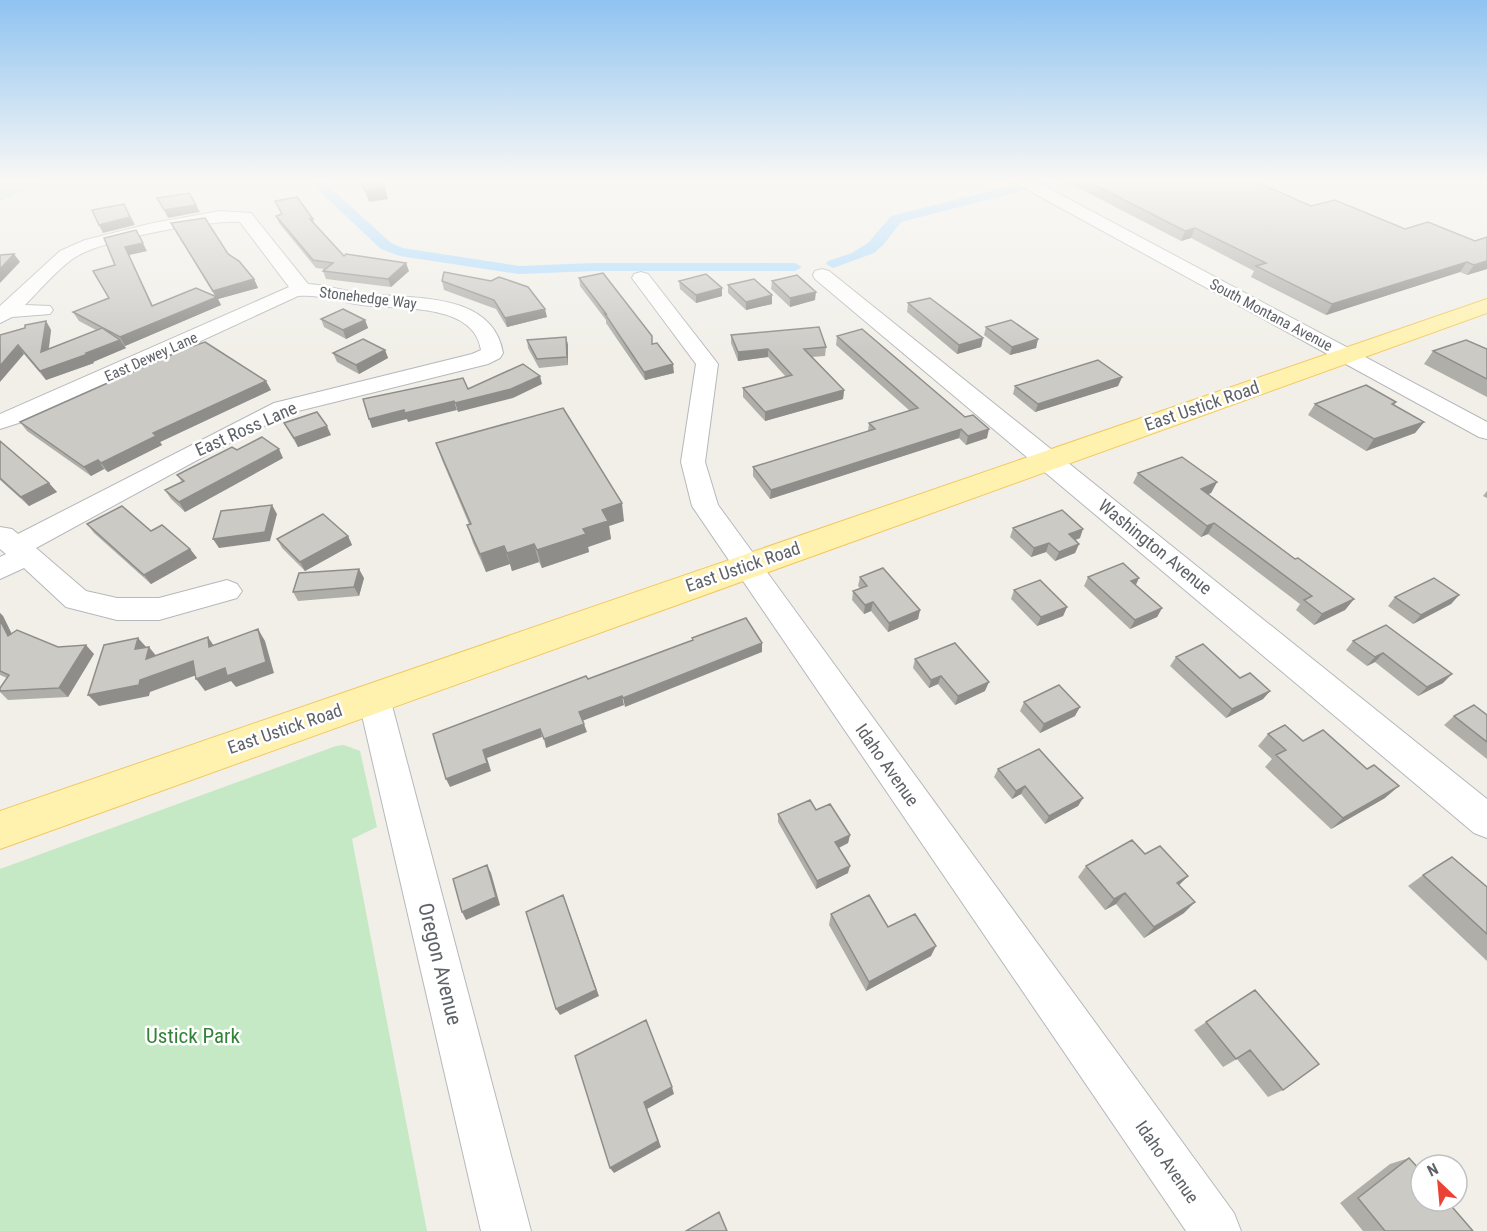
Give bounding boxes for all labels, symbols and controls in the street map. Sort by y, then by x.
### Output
street label: South Montana Avenue [1207,275,1335,355]
street label: Stonehedge Way [318,283,418,313]
street label: East Dewey Lane [102,328,200,386]
street label: East Ustick Road [1142,376,1262,435]
street label: East Ross Lane [192,397,300,460]
street label: Washington Avenue [1094,495,1216,599]
street label: East Ustick Road [683,537,803,596]
street label: East Ustick Road [225,699,345,758]
street label: Idaho Avenue [851,719,923,810]
street label: Oregon Avenue [413,900,467,1028]
park label: Ustick Park [146,1024,240,1048]
street label: Idaho Avenue [1131,1116,1203,1207]
north arrow [1409,1153,1469,1213]
text: N [1424,1159,1441,1181]

